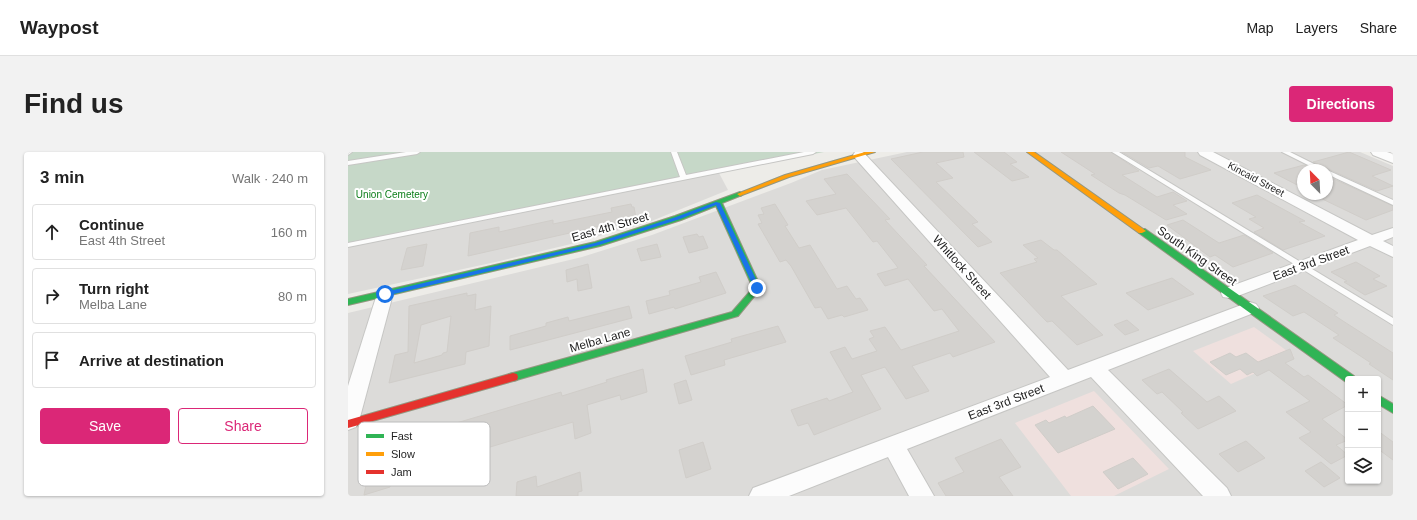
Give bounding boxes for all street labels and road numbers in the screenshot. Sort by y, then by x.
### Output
street label: Kincaid Street [1226,160,1286,199]
street label: East 4th Street [570,209,651,245]
street label: South King Street [1154,223,1240,289]
street label: Whitlock Street [930,232,995,302]
street label: East 3rd Street [1271,243,1352,283]
street label: Melba Lane [568,325,632,355]
street label: East 3rd Street [966,381,1046,423]

